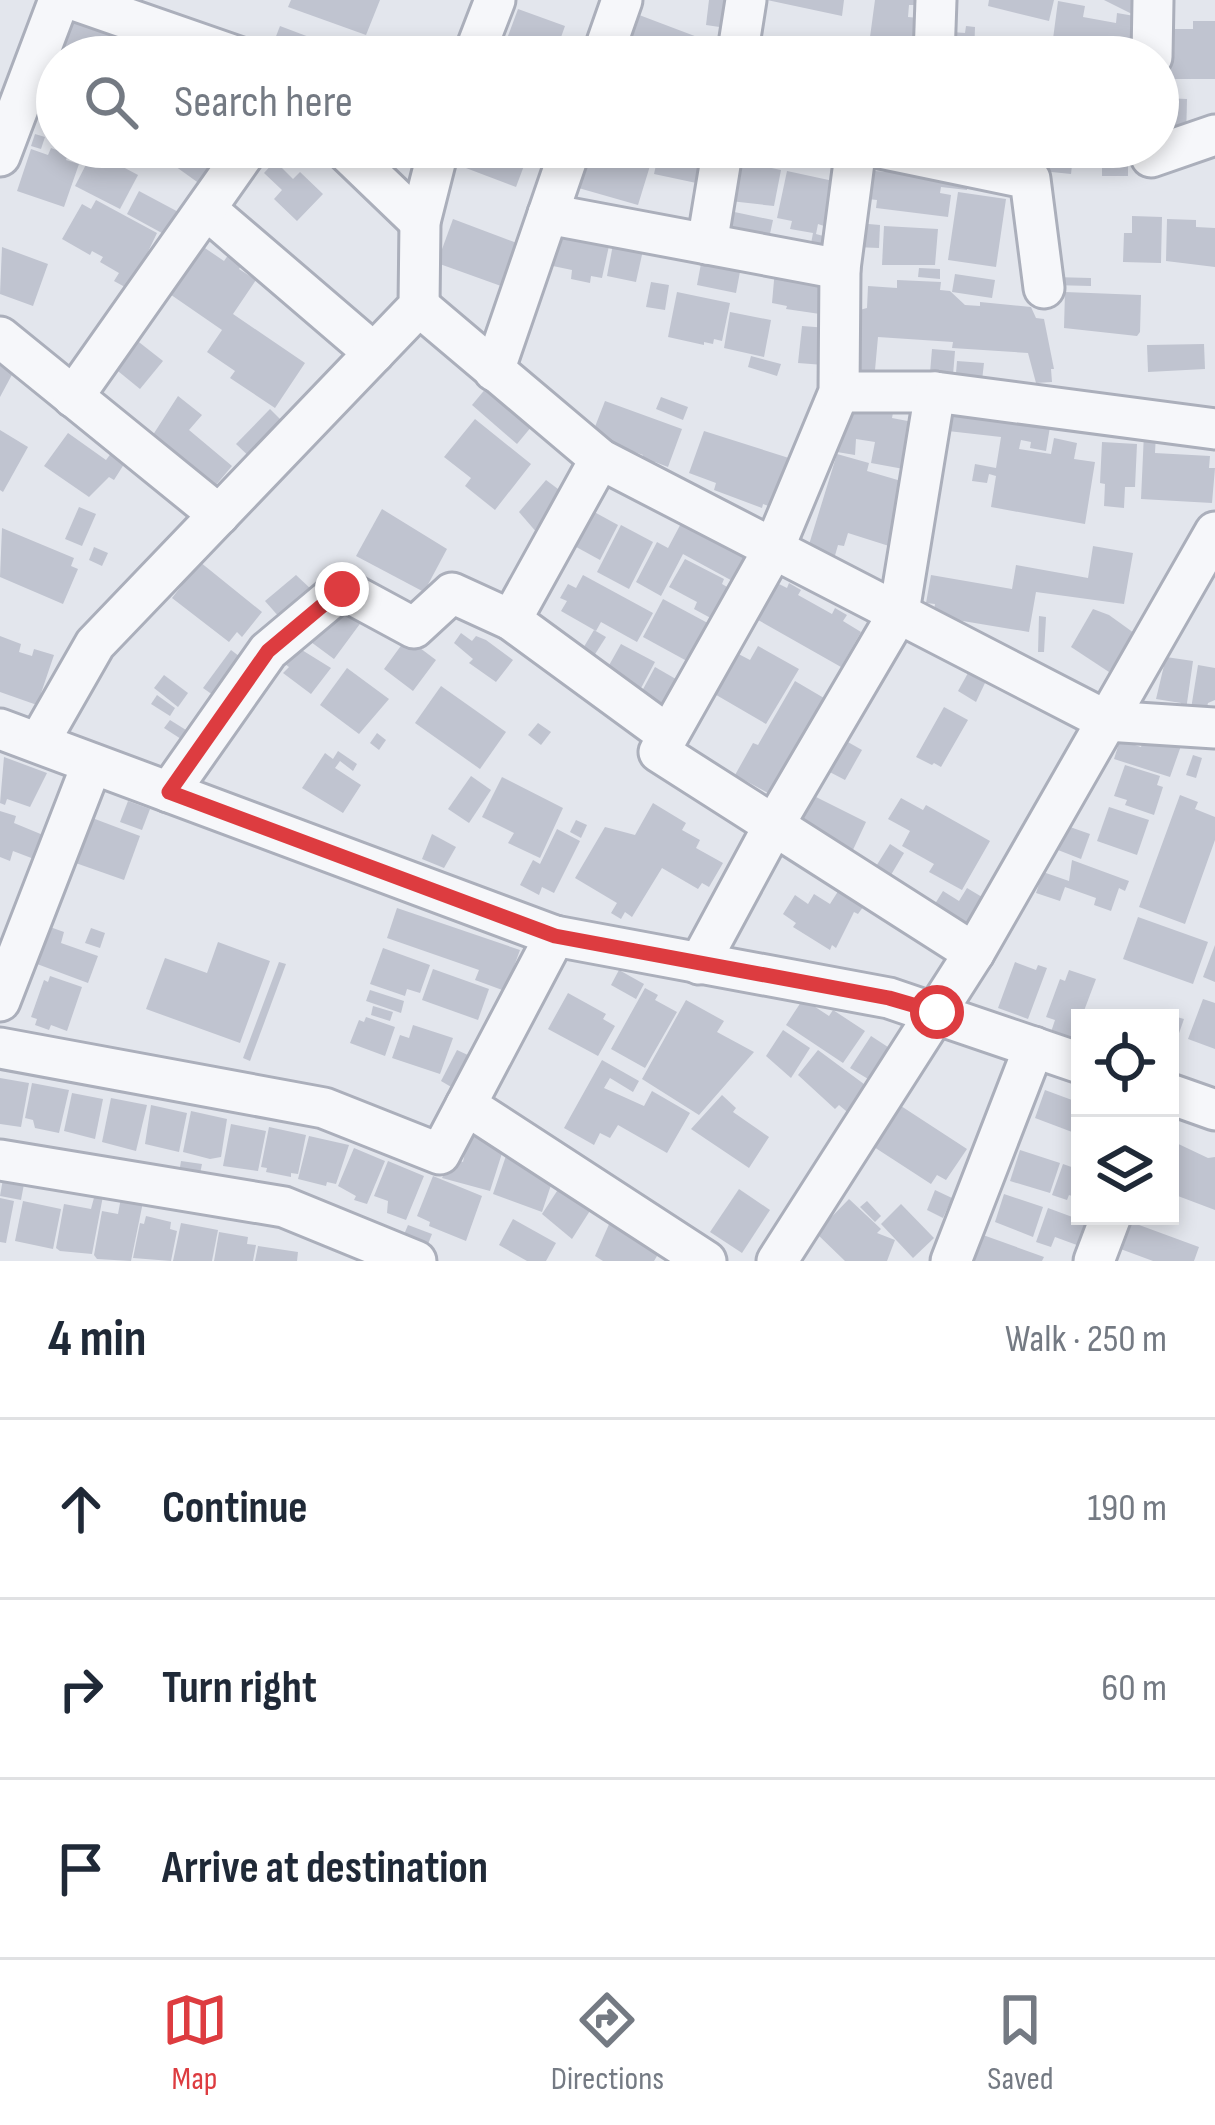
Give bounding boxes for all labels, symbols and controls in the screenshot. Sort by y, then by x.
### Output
search box [36,36,1179,168]
icon: search [78,69,144,135]
text: Search here [174,75,353,130]
route end [315,562,369,616]
route start [910,985,964,1039]
map controls [1071,1009,1179,1225]
button: locate [1071,1009,1179,1117]
button: layers [1071,1117,1179,1225]
text: 4 min [48,1309,147,1370]
text: Walk · 250 m [1005,1316,1167,1363]
icon: ahead [48,1476,114,1542]
text: Continue [162,1481,308,1536]
text: 190 m [1087,1485,1167,1532]
icon: right [48,1656,114,1722]
text: Turn right [162,1661,317,1716]
text: 60 m [1101,1665,1167,1712]
icon: arrive [48,1836,114,1902]
text: Arrive at destination [162,1841,488,1896]
tab: Map [162,1987,228,2099]
tab: Directions [551,1987,664,2099]
tab: Saved [987,1987,1053,2099]

